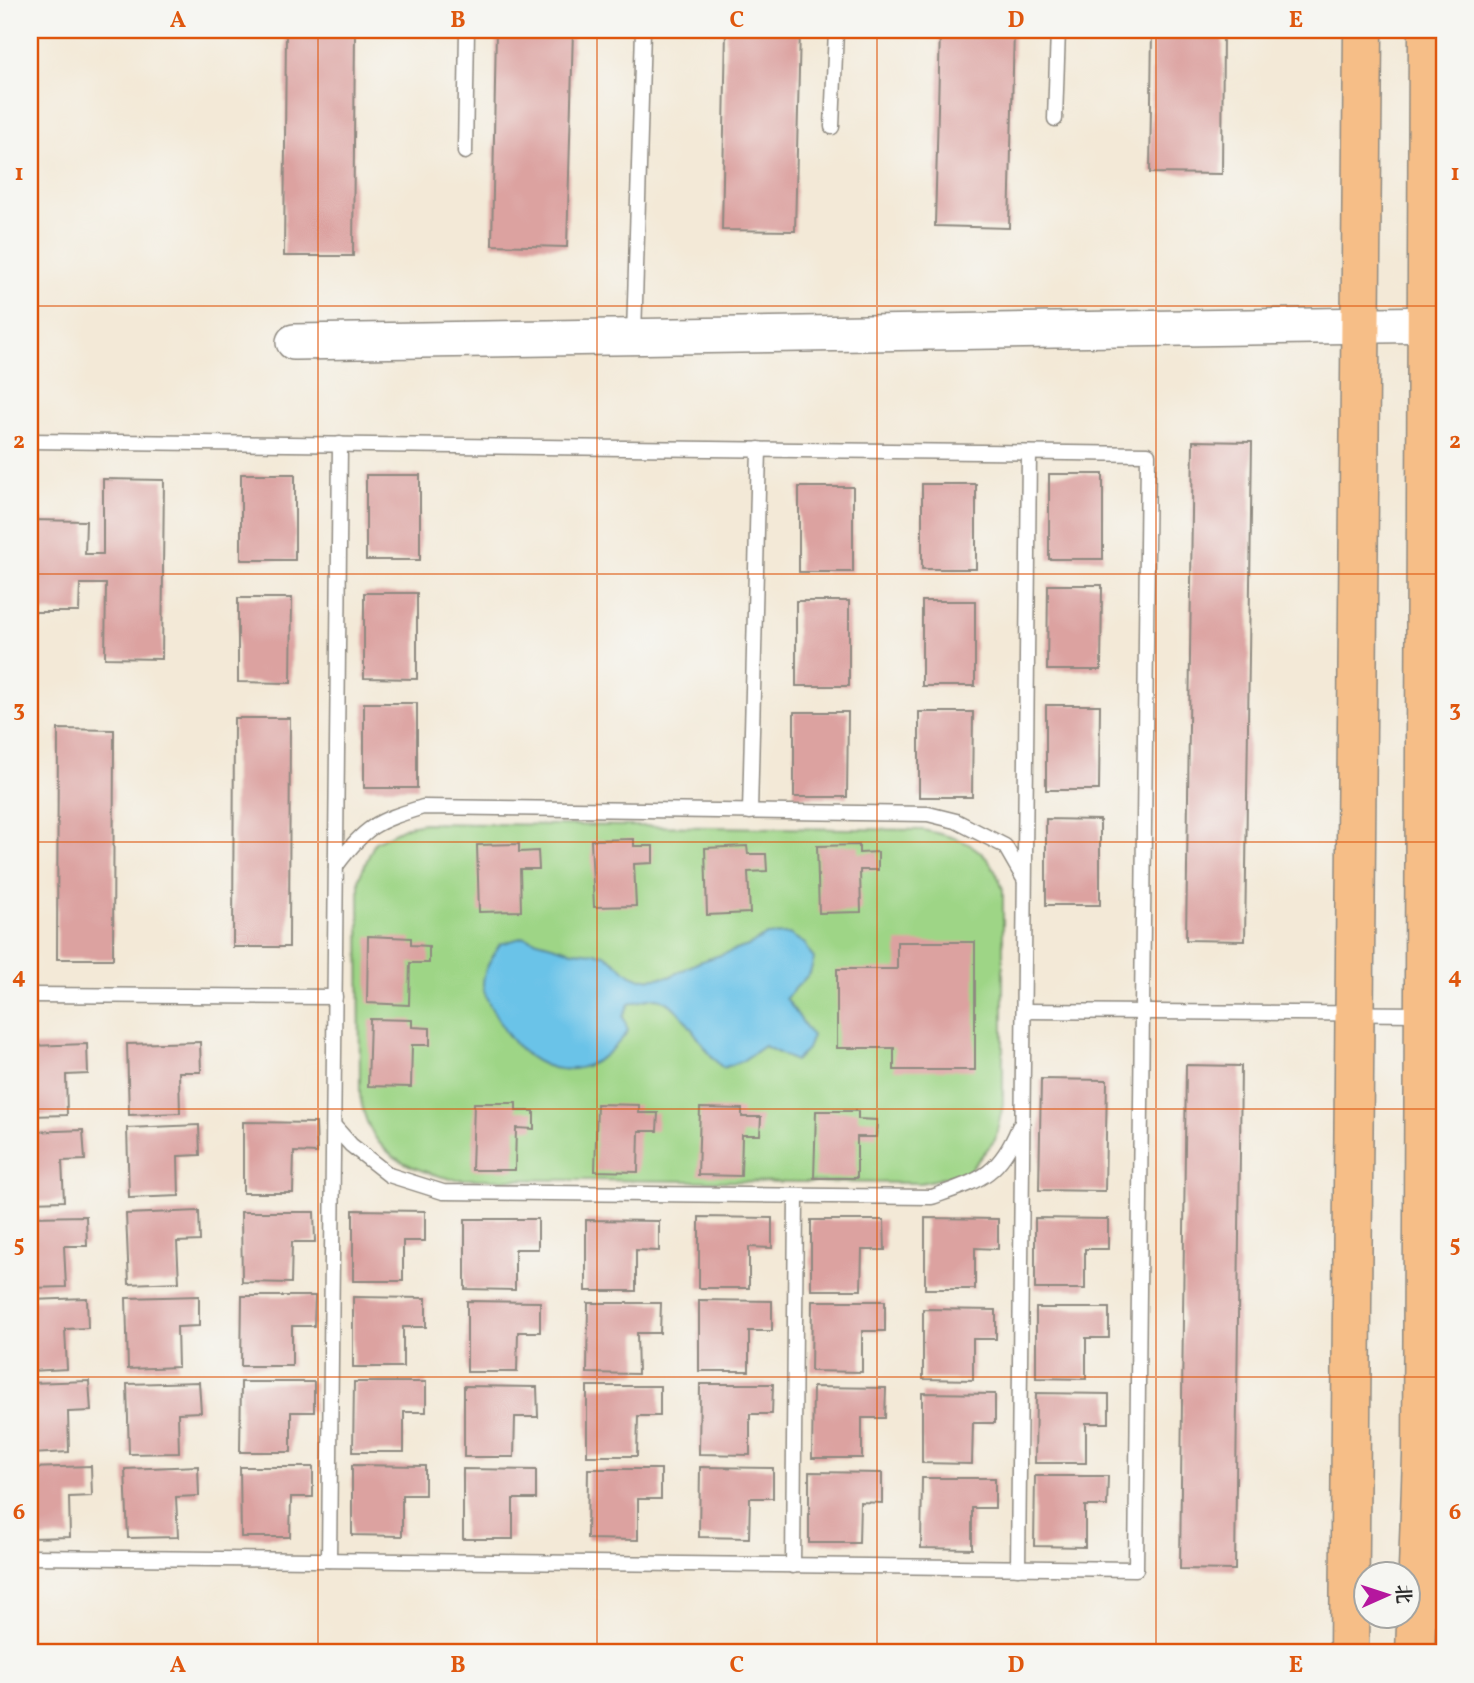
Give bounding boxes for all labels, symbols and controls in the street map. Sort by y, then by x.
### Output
text: A [170,5,186,37]
text: B [450,5,466,37]
text: C [730,5,744,37]
text: D [1008,5,1025,37]
text: E [1289,5,1303,37]
text: 1 [14,158,24,190]
text: 1 [1450,158,1460,190]
text: 2 [13,426,25,458]
text: 2 [1449,426,1461,458]
text: 3 [13,694,25,726]
text: 3 [1449,694,1461,726]
text: 4 [12,961,26,993]
text: 4 [1448,961,1462,993]
text: 5 [13,1229,25,1261]
text: 5 [1449,1229,1461,1261]
text: 6 [13,1497,25,1529]
text: 6 [1449,1497,1461,1529]
north arrow [1352,1560,1422,1630]
text: 北 [1388,1584,1415,1604]
text: A [170,1650,186,1682]
text: B [450,1650,466,1682]
text: C [730,1650,744,1682]
text: D [1008,1650,1025,1682]
text: E [1289,1650,1303,1682]

